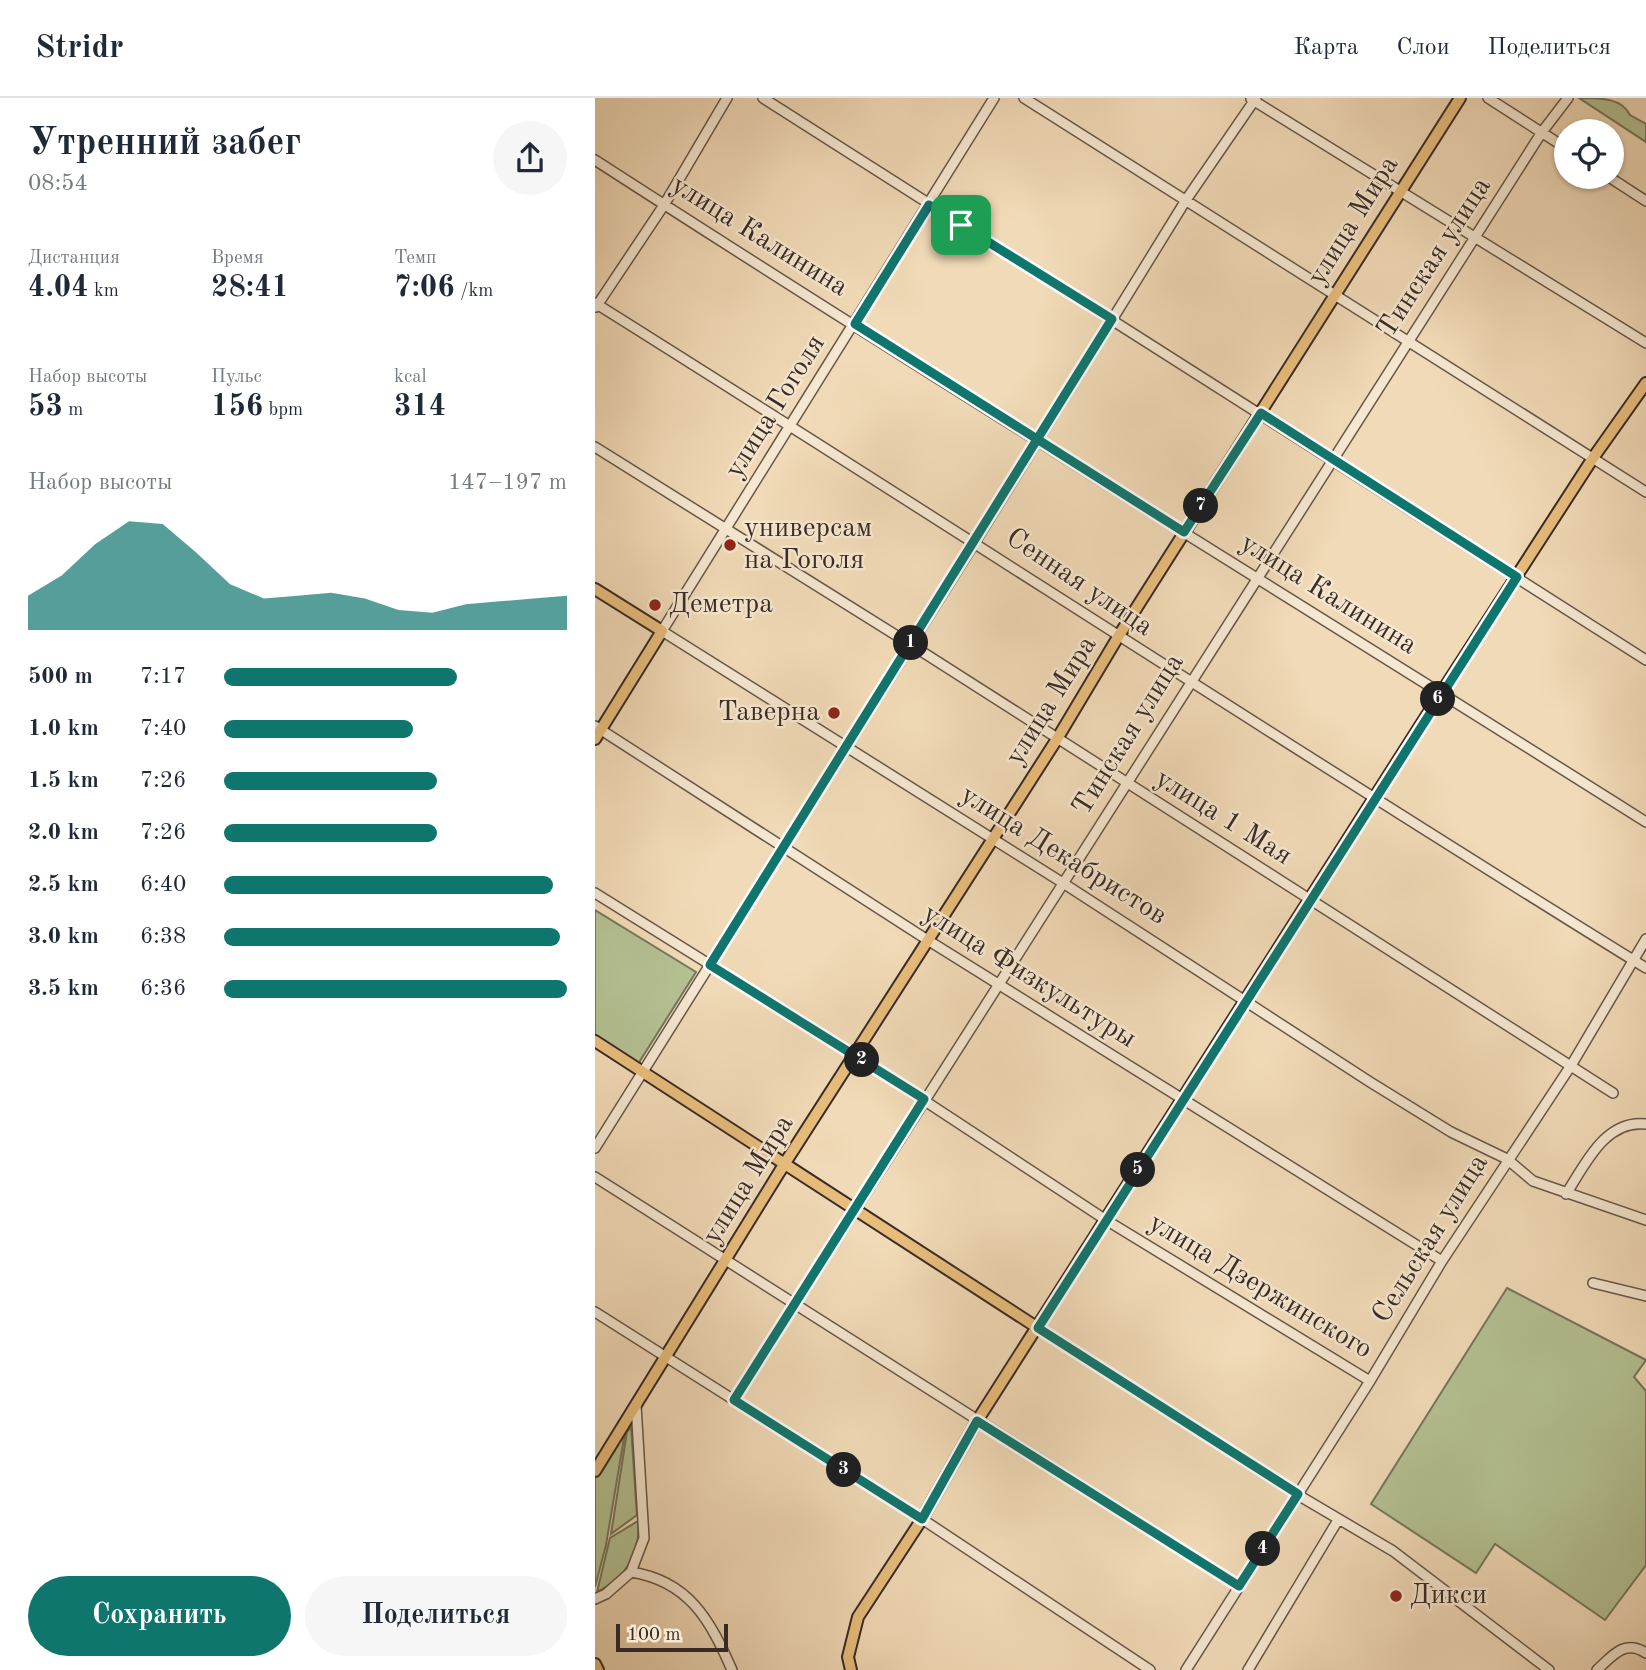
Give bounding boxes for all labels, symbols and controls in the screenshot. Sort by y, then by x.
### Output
text: Stridr [35,32,124,65]
text: Карта [1294,36,1359,60]
text: Слои [1397,36,1450,60]
text: Поделиться [1488,36,1611,60]
map controls [1554,119,1624,189]
button: locate [1554,119,1624,189]
button: share [493,121,567,195]
text: Утренний забег [28,125,301,163]
street label: улица Мира [1303,151,1405,290]
street label: улица Калинина [666,171,852,303]
text: 08:54 [28,172,88,195]
street label: Тинская улица [1373,173,1497,343]
pin [931,195,991,255]
icon: arrive [942,206,980,244]
text: Дистанция [28,249,120,268]
text: Время [211,249,264,268]
text: Темп [394,249,436,268]
text: 4.04 [28,273,89,303]
text: 28:41 [211,273,289,303]
text: 7:06 [394,273,455,303]
text: km [89,282,119,301]
text: /km [455,282,493,301]
street label: улица Гоголя [721,331,831,483]
text: Набор высоты [28,368,147,387]
text: Пульс [211,368,262,387]
text: kcal [394,368,427,387]
text: 53 [28,392,63,422]
text: 156 [211,392,263,422]
text: 314 [394,392,446,422]
text: m [63,401,83,420]
text: bpm [263,401,303,420]
text: Набор высоты [28,471,172,494]
text: 147–197 m [448,471,567,494]
pin: 7 [1183,488,1219,524]
text: 7 [1195,496,1206,515]
place label: универсам на Гоголя [744,515,872,575]
street label: Сенная улица [1001,524,1158,642]
street label: улица Калинина [1235,529,1421,661]
marker: универсам на Гоголя [722,537,738,553]
place label: Деметра [669,591,773,619]
marker: Деметра [647,597,663,613]
pin: 1 [893,626,929,660]
street label: улица Мира [1001,631,1103,770]
text: 1 [905,633,916,652]
street label: Тинская улица [1068,649,1190,821]
text: 500 m [28,665,93,688]
text: 7:17 [140,665,186,688]
pin: 6 [1421,682,1455,716]
text: 6 [1432,689,1443,708]
place label: Таверна [718,699,820,727]
marker: Таверна [826,705,842,721]
text: 1.0 km [28,717,99,740]
text: 7:40 [140,717,186,740]
street label: улица 1 Мая [1150,765,1296,871]
text: 1.5 km [28,769,99,792]
text: 7:26 [140,769,186,792]
street label: улица Декабристов [955,781,1171,931]
text: 2.0 km [28,821,99,844]
text: 7:26 [140,821,186,844]
text: 2.5 km [28,873,99,896]
text: 6:40 [140,873,186,896]
street label: улица Физкультуры [917,900,1141,1054]
text: 3.0 km [28,925,99,948]
text: 6:38 [140,925,186,948]
text: 3.5 km [28,977,99,1000]
text: 6:36 [140,977,186,1000]
pin: 2 [845,1042,879,1077]
text: 2 [856,1050,867,1069]
street label: улица Мира [698,1110,800,1249]
street label: Сельская улица [1368,1150,1494,1328]
pin: 5 [1121,1152,1155,1188]
text: 5 [1132,1160,1143,1179]
street label: улица Дзержинского [1143,1209,1377,1365]
pin: 3 [827,1452,861,1488]
text: 3 [838,1460,849,1479]
pin: 4 [1245,1532,1281,1566]
text: 4 [1257,1539,1268,1558]
button: Сохранить [28,1576,291,1656]
button: Поделиться [305,1576,567,1656]
place label: Дикси [1410,1582,1487,1610]
marker: Дикси [1388,1588,1404,1604]
scale bar [616,1621,728,1653]
text: 100 m [627,1626,680,1645]

